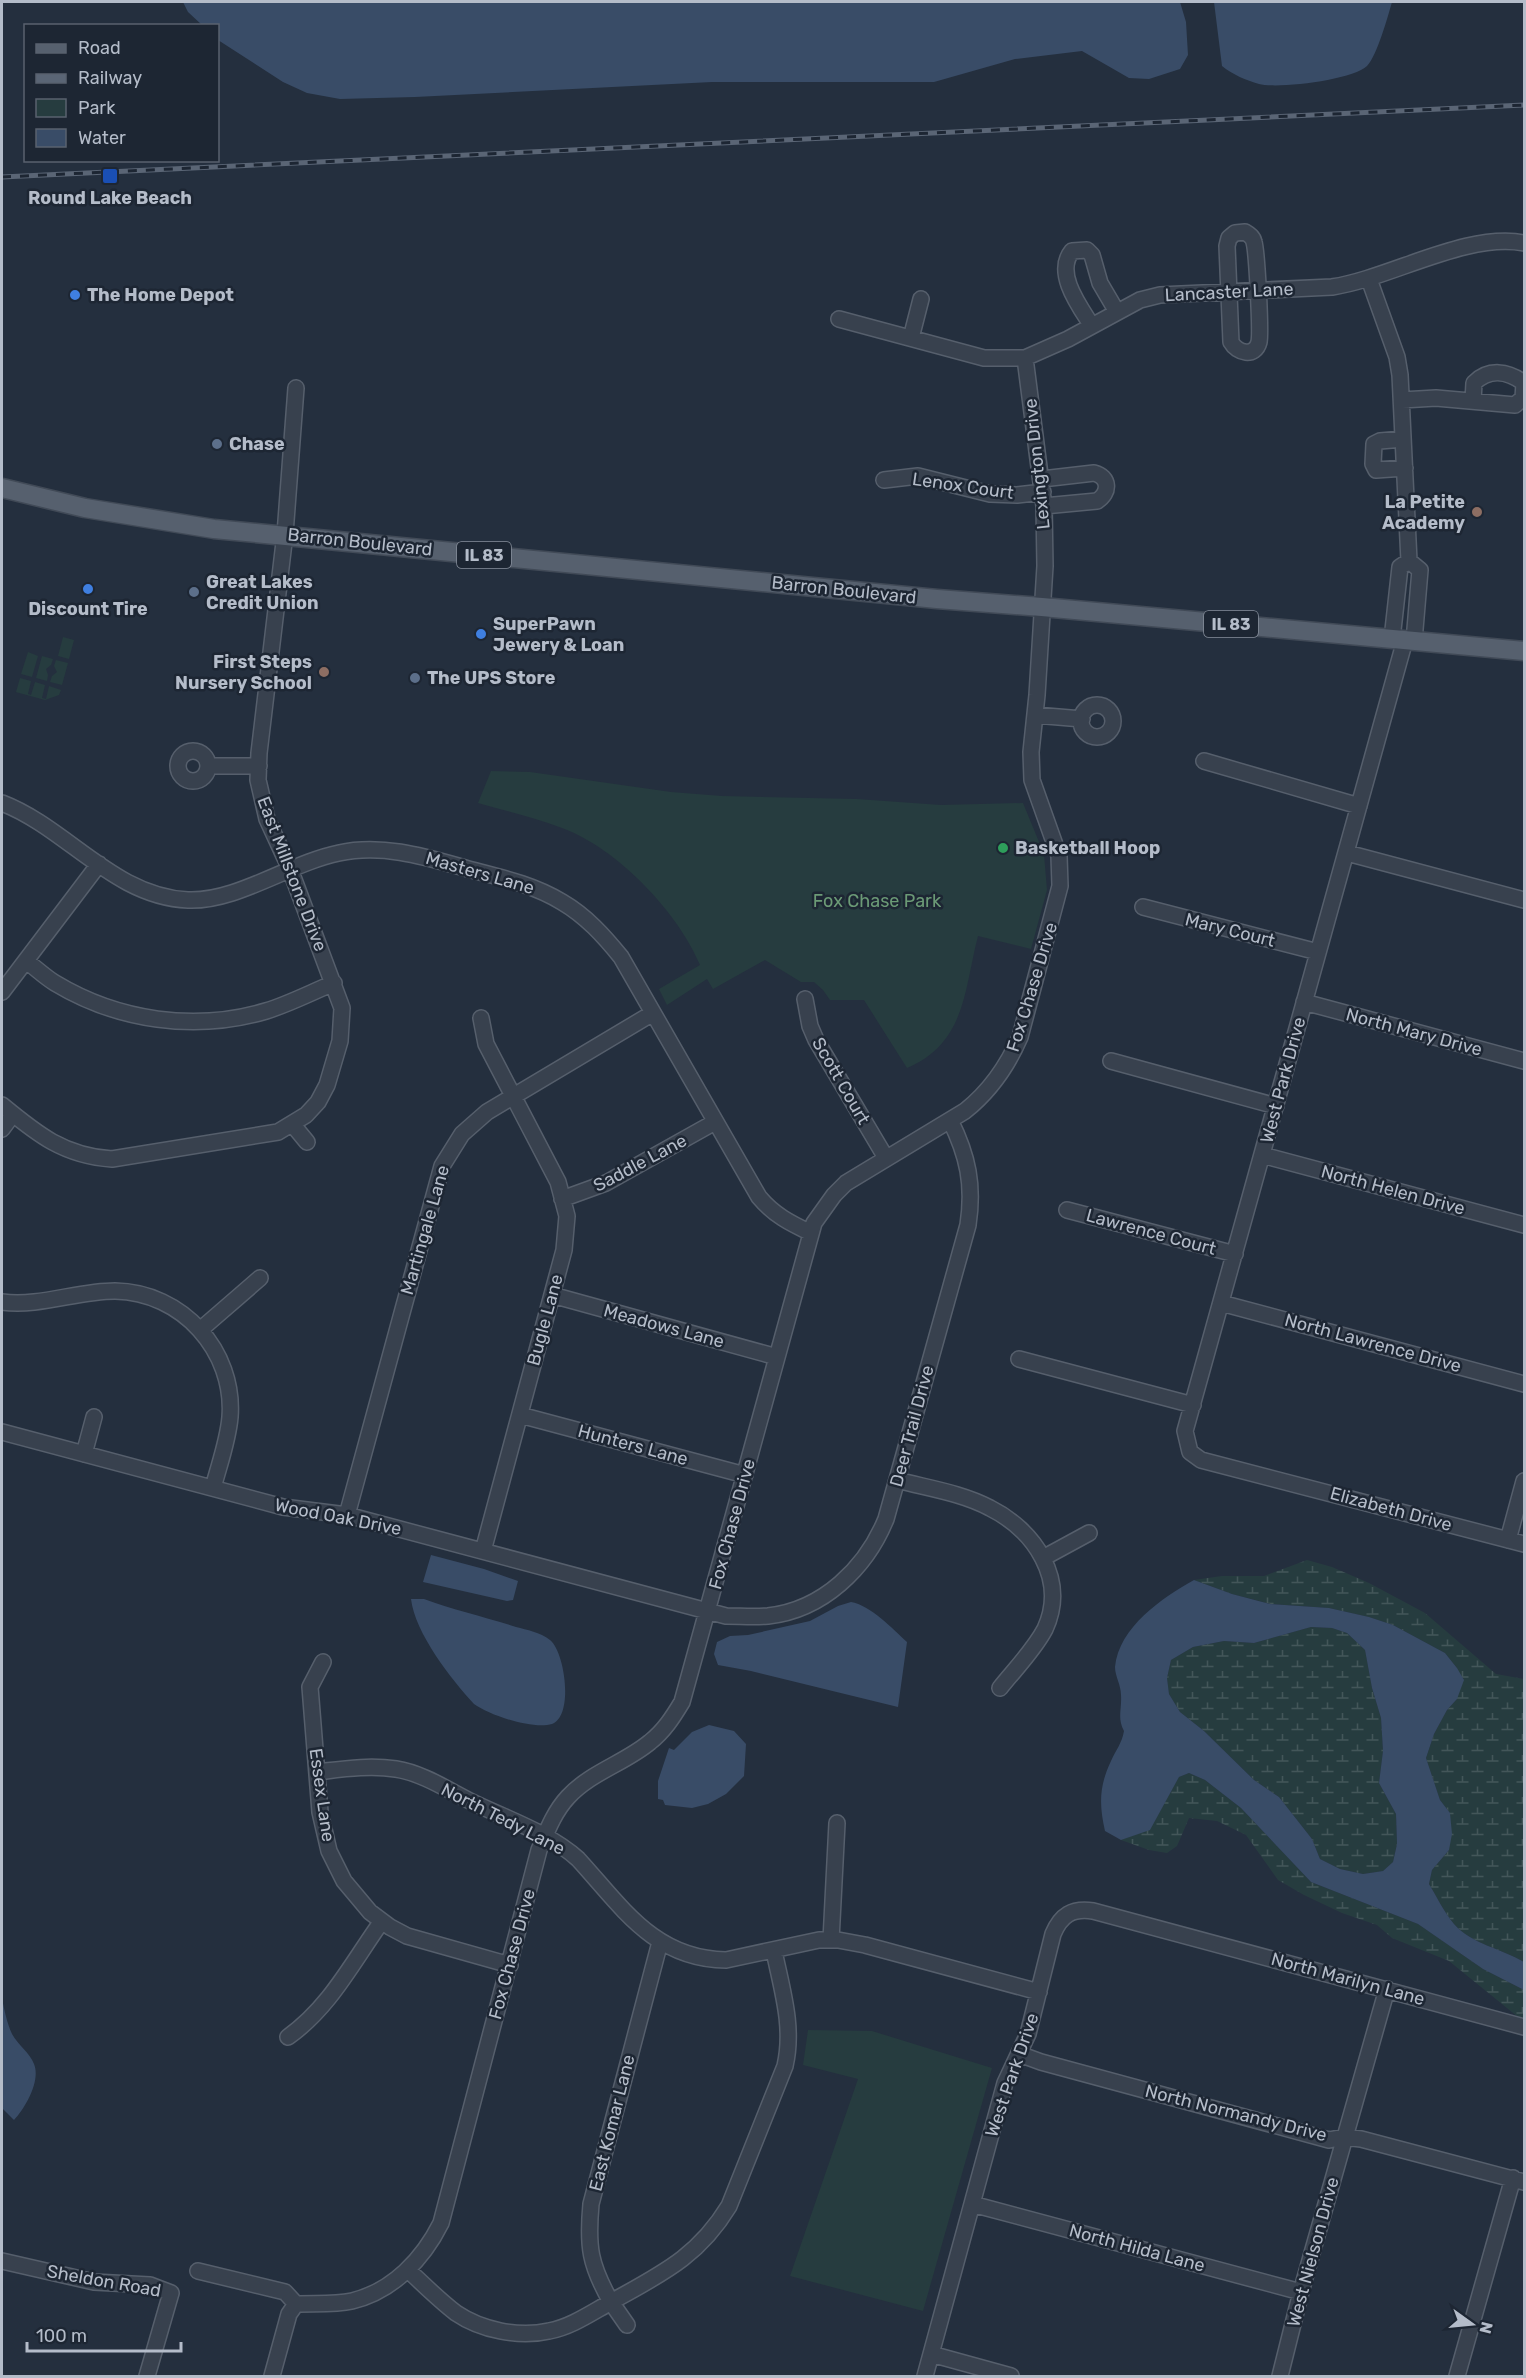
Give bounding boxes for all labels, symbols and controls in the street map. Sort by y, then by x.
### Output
legend [24,24,219,162]
text: Road [78,37,121,59]
text: Railway [78,67,142,89]
text: Park [78,97,116,119]
text: Water [78,127,126,149]
marker: Round Lake Beach [101,167,119,185]
place label: Round Lake Beach [28,187,192,209]
street label: Lancaster Lane [1164,278,1294,306]
place label: The Home Depot [87,284,234,306]
marker: The Home Depot [68,288,82,302]
street label: Lexington Drive [1019,397,1055,531]
place label: Chase [229,433,285,455]
marker: Chase [210,437,224,451]
street label: Lenox Court [911,468,1015,504]
place label: La Petite Academy [1382,491,1465,534]
marker: La Petite Academy [1470,505,1484,519]
street label: Barron Boulevard [287,523,433,561]
road number: IL 83 [457,542,511,568]
place label: Great Lakes Credit Union [206,571,319,614]
street label: Barron Boulevard [771,571,917,609]
marker: Discount Tire [81,582,95,596]
marker: Great Lakes Credit Union [187,585,201,599]
place label: Discount Tire [28,598,148,620]
road number: IL 83 [1204,611,1258,637]
place label: SuperPawn Jewery & Loan [493,613,624,656]
marker: SuperPawn Jewery & Loan [474,627,488,641]
place label: First Steps Nursery School [175,651,312,694]
marker: First Steps Nursery School [317,665,331,679]
place label: The UPS Store [427,667,556,689]
marker: The UPS Store [408,671,422,685]
street label: East Millstone Drive [252,793,332,955]
place label: Basketball Hoop [1015,837,1160,859]
marker: Basketball Hoop [996,841,1010,855]
street label: Masters Lane [423,847,537,899]
park label: Fox Chase Park [813,890,942,912]
street label: Mary Court [1183,908,1277,952]
street label: Fox Chase Drive [1002,920,1062,1054]
street label: North Mary Drive [1343,1003,1485,1061]
street label: West Park Drive [1256,1014,1310,1146]
street label: Scott Court [807,1034,875,1128]
street label: Saddle Lane [590,1129,690,1197]
street label: North Helen Drive [1319,1160,1467,1220]
street label: Martingale Lane [396,1163,454,1297]
street label: Lawrence Court [1084,1204,1218,1260]
street label: Bugle Lane [522,1272,568,1368]
street label: Meadows Lane [601,1299,727,1353]
street label: North Lawrence Drive [1282,1309,1464,1377]
street label: Deer Trail Drive [885,1363,939,1489]
street label: Hunters Lane [576,1420,690,1470]
street label: Fox Chase Drive [704,1456,760,1592]
street label: Elizabeth Drive [1328,1482,1454,1536]
street label: Wood Oak Drive [273,1494,403,1540]
street label: Essex Lane [305,1747,339,1843]
street label: North Tedy Lane [437,1778,569,1860]
street label: Fox Chase Drive [484,1886,540,2022]
street label: North Marilyn Lane [1269,1948,1427,2010]
street label: West Park Drive [980,2010,1044,2140]
street label: East Komar Lane [584,2052,640,2194]
street label: North Normandy Drive [1143,2080,1329,2146]
street label: West Nielson Drive [1282,2175,1344,2329]
street label: North Hilda Lane [1067,2219,1207,2277]
street label: Sheldon Road [45,2260,163,2302]
north arrow [1442,2294,1502,2354]
scale bar [27,2315,182,2353]
text: N [1475,2320,1497,2336]
text: 100 m [36,2325,87,2347]

